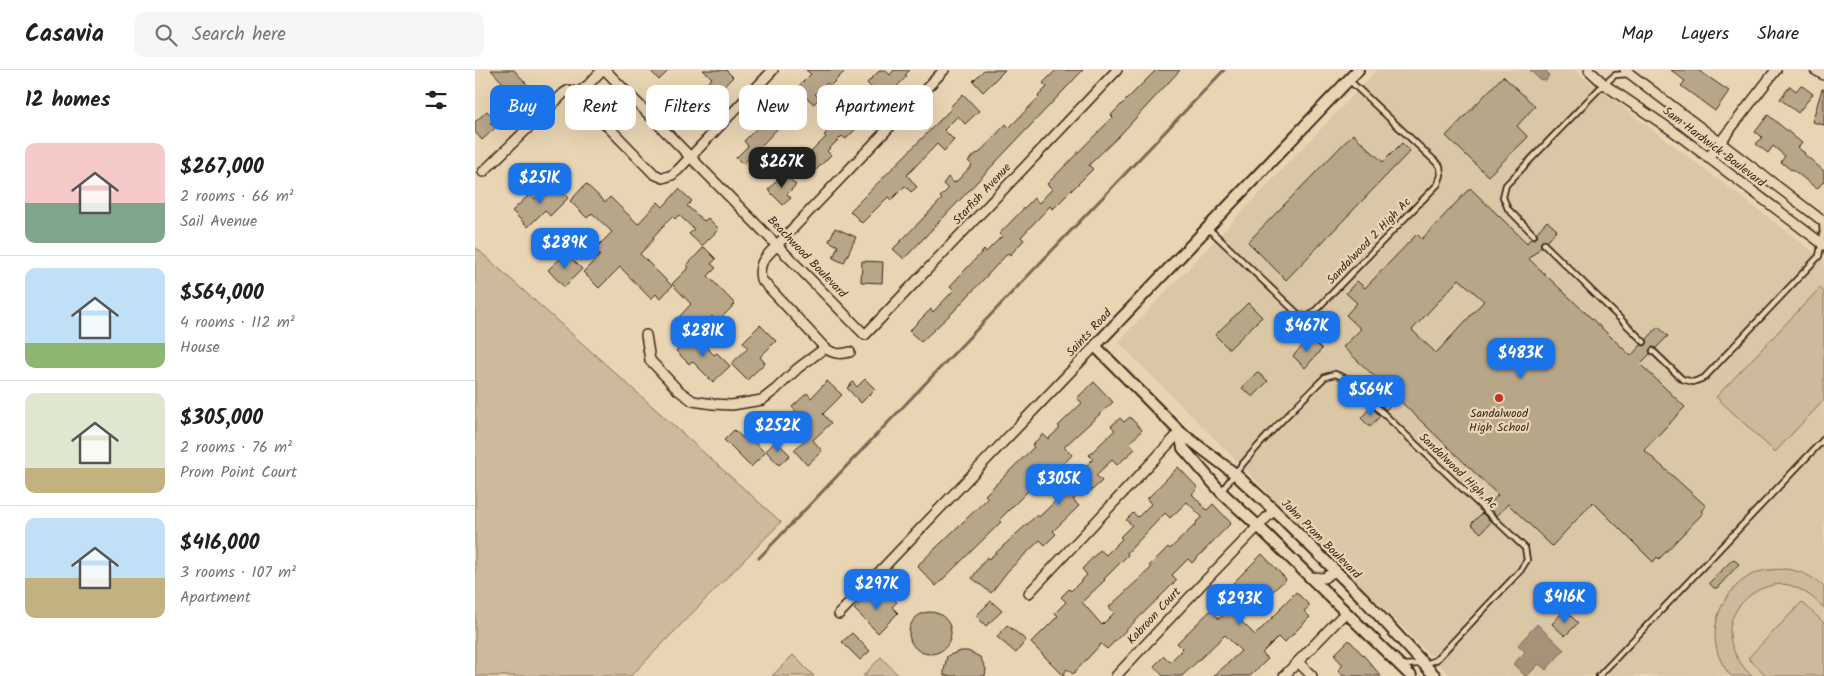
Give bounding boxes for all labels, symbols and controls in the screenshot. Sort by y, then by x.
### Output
search box [134,12,484,57]
text: Casavia [25,15,104,54]
text: Search here [192,20,286,50]
text: Map [1622,20,1653,49]
text: Layers [1681,20,1729,49]
text: Share [1757,20,1799,49]
icon: search [152,21,180,49]
text: 12 homes [25,84,110,117]
chip: Buy [490,85,555,130]
chip: Rent [565,85,636,130]
chip: Filters [646,85,729,130]
chip: New [739,85,807,130]
chip: Apartment [817,85,933,130]
icon: filters [422,86,450,114]
street label: Sam Hardwick Boulevard [1659,102,1770,193]
pin: $267K [747,146,817,189]
text: $267K [760,150,804,175]
text: $267,000 [180,151,264,184]
street label: Starfish Avenue [948,158,1016,229]
pin: $251K [505,162,575,205]
icon: home [65,163,125,223]
text: $251K [519,166,561,191]
text: 2 rooms · 66 m² [180,184,294,209]
street label: Sandalwood 2 High Ac [1322,193,1416,289]
text: Sail Avenue [180,209,257,234]
street label: Beachwood Boulevard [763,212,852,303]
pin: $289K [530,228,600,270]
text: $289K [542,231,588,256]
text: $564,000 [180,277,264,310]
icon: home [65,288,125,348]
street label: Saints Road [1062,304,1117,361]
text: 4 rooms · 112 m² [180,310,295,335]
pin: $467K [1272,310,1342,353]
text: $467K [1285,314,1329,339]
pin: $281K [668,316,738,358]
text: $281K [682,319,724,344]
text: House [180,335,220,360]
pin: $483K [1486,338,1556,380]
text: $483K [1498,341,1544,366]
pin: $564K [1336,374,1406,417]
text: $564K [1349,378,1393,403]
marker: Sandalwood High School [1493,392,1505,404]
text: $305,000 [180,402,263,435]
place label: Sandalwood High School [1469,404,1529,437]
pin: $252K [743,410,813,453]
icon: home [65,413,125,473]
text: $252K [755,414,801,439]
street label: Sandalwood High Ac [1414,428,1502,514]
text: 2 rooms · 76 m² [180,435,292,460]
text: Prom Point Court [180,460,297,485]
pin: $305K [1024,464,1094,506]
text: $305K [1037,467,1081,492]
street label: John Prom Boulevard [1277,495,1366,584]
text: $416,000 [180,527,259,560]
icon: home [65,538,125,598]
text: 3 rooms · 107 m² [180,560,296,585]
pin: $297K [842,568,912,611]
text: $297K [855,572,899,597]
pin: $416K [1530,582,1600,624]
street label: Kabroon Court [1122,583,1186,649]
pin: $293K [1205,584,1275,626]
text: Apartment [180,585,251,610]
text: $416K [1544,585,1586,610]
text: $293K [1217,587,1263,612]

